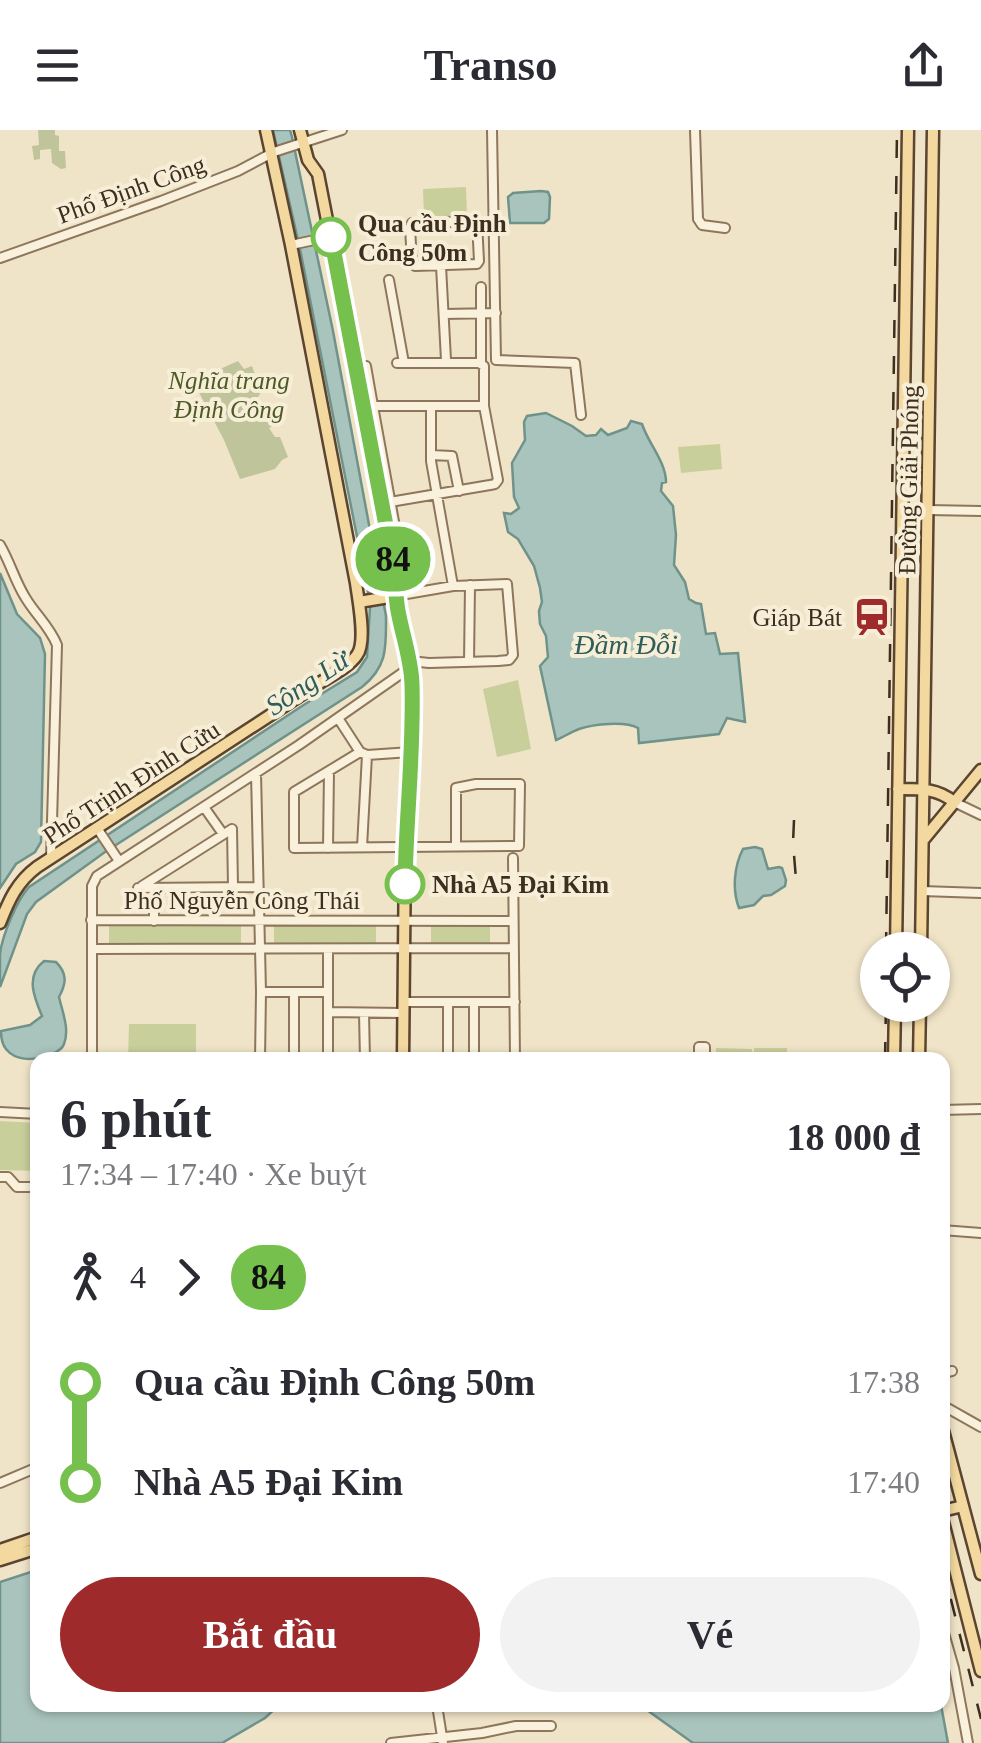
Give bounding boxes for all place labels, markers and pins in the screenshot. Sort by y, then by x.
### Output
place label: Qua cầu Định Công 50m [358,210,507,266]
marker: Qua cầu Định Công 50m [312,218,350,256]
station icon: Giáp Bát [851,596,893,638]
place label: Giáp Bát [752,604,842,631]
marker: Nhà A5 Đại Kim [386,865,424,903]
place label: Nhà A5 Đại Kim [432,871,609,898]

